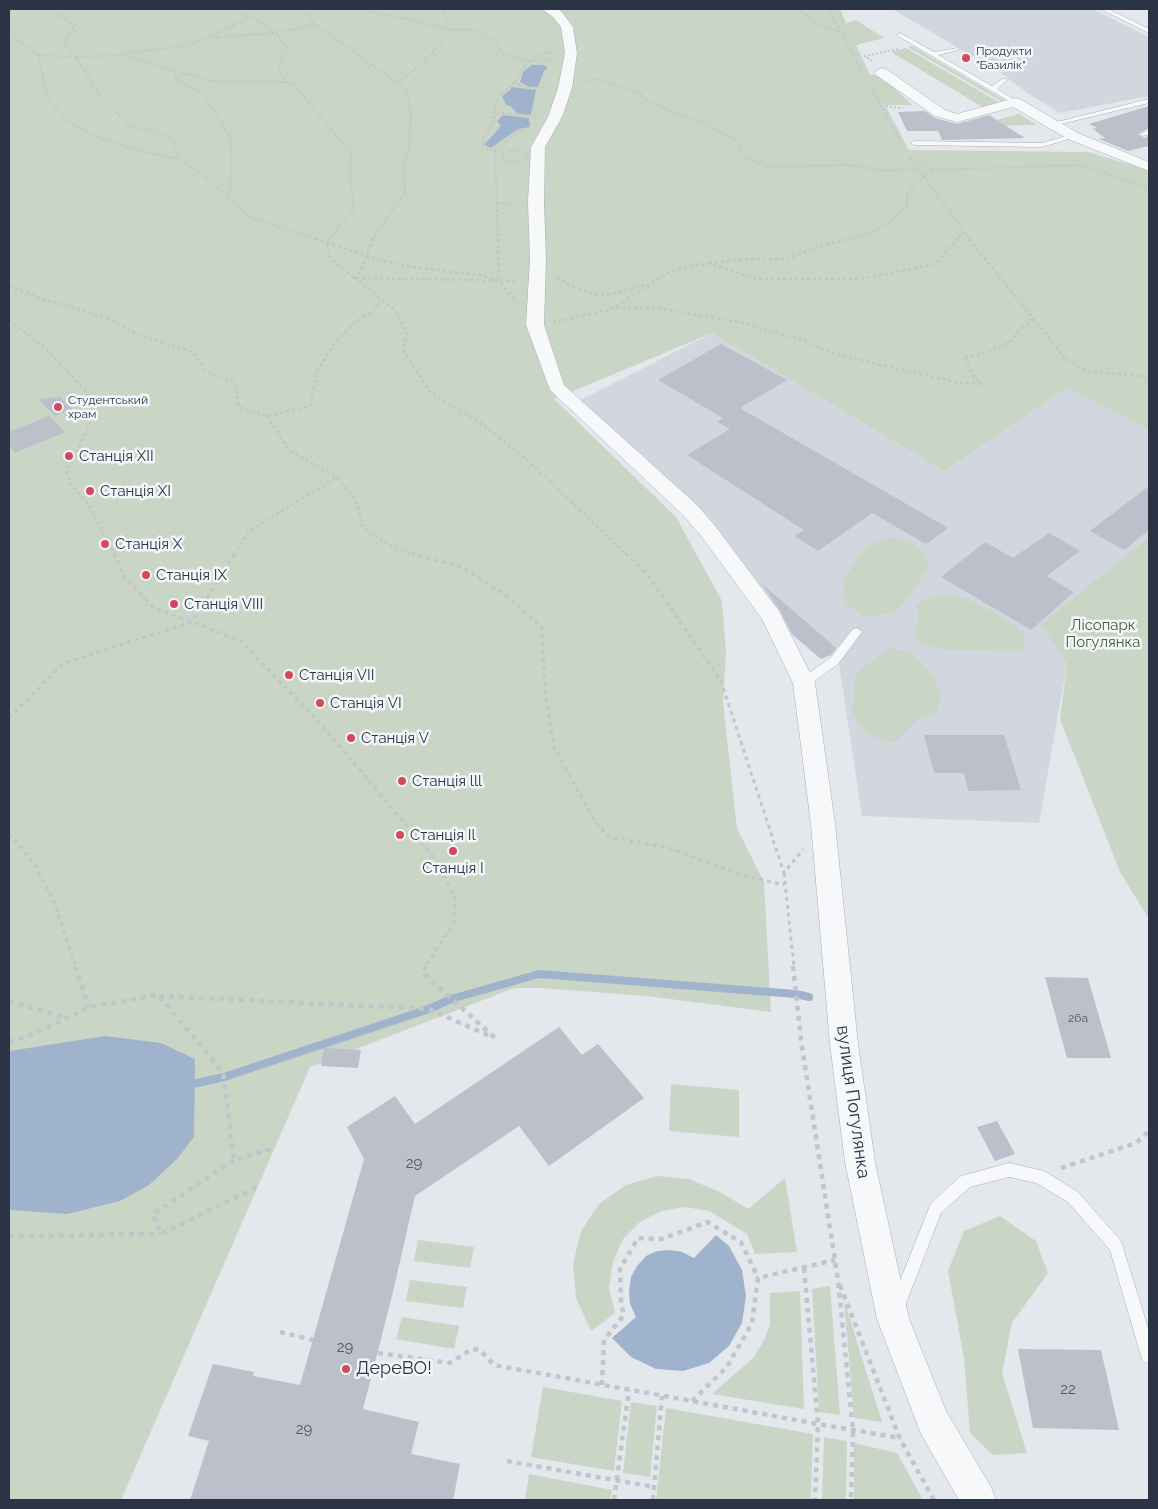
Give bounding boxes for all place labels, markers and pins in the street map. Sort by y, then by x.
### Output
place label: Продукти "Базилік" [976,44,1032,72]
marker: Продукти "Базилік" [960,52,972,64]
place label: Студентський храм [68,393,148,421]
marker: Студентський храм [52,401,64,413]
place label: Cтанція XII [79,447,154,465]
marker: Cтанція XII [63,450,75,462]
place label: Cтанція XI [100,482,171,500]
marker: Cтанція XI [84,485,96,497]
place label: Cтанція X [115,535,182,553]
marker: Cтанція X [99,538,111,550]
place label: Cтанція IX [156,566,227,584]
marker: Cтанція IX [140,569,152,581]
place label: Cтанція VIII [184,595,263,613]
marker: Cтанція VIII [168,598,180,610]
place label: Станція VII [299,666,374,684]
marker: Станція VII [283,669,295,681]
place label: Станція VI [330,694,402,712]
marker: Станція VI [314,697,326,709]
place label: Cтанція V [361,729,429,747]
marker: Cтанція V [345,732,357,744]
place label: Cтанція lll [412,772,482,790]
marker: Cтанція lll [396,775,408,787]
place label: Cтанція Il [410,826,476,844]
marker: Cтанція Il [394,829,406,841]
marker: Cтанція I [447,845,459,857]
place label: Cтанція I [422,859,484,877]
place label: ДереВО! [356,1358,432,1380]
marker: ДереВО! [340,1363,352,1375]

